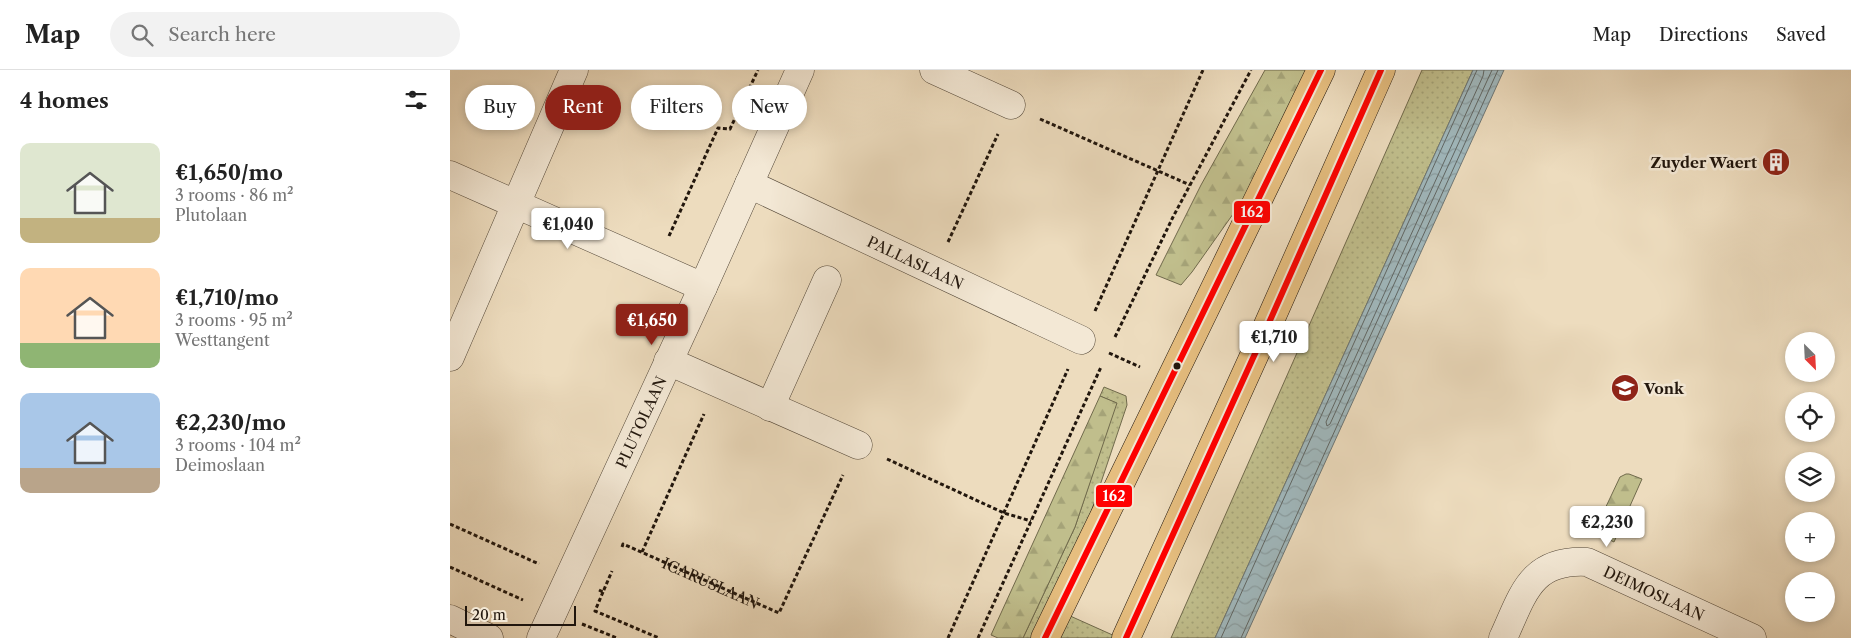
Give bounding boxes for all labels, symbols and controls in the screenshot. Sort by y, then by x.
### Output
search box [110,12,460,57]
text: Map [25,20,80,49]
icon: search [128,21,156,49]
text: Search here [168,23,276,46]
text: Map [1592,24,1631,46]
text: Directions [1659,24,1748,46]
text: Saved [1776,24,1826,46]
chip: Buy [465,85,535,130]
chip: Rent [545,85,621,130]
chip: Filters [631,85,722,130]
chip: New [732,85,807,130]
icon: filters [402,86,430,114]
text: 4 homes [20,88,109,113]
building icon: Zuyder Waert [1761,147,1791,177]
place label: Zuyder Waert [1651,153,1757,172]
text: €1,650/mo [175,160,283,185]
icon: home [60,163,120,223]
text: 3 rooms · 86 m² [175,185,294,205]
line badge: 162 [1233,200,1271,224]
text: 162 [1241,203,1263,221]
text: Plutolaan [175,205,247,225]
pin: €1,040 [527,208,609,250]
text: €1,040 [542,214,594,234]
street label: PALLASLAAN [864,231,967,293]
text: €1,710/mo [175,285,279,310]
icon: home [60,288,120,348]
pin: €1,650 [611,304,693,346]
text: 3 rooms · 95 m² [175,310,293,330]
text: €1,650 [627,310,677,330]
pin: €1,710 [1233,320,1315,363]
text: €1,710 [1250,327,1298,347]
text: Westtangent [175,330,270,350]
north arrow [1785,332,1835,382]
map controls [1785,332,1835,622]
unlabelled marker [1172,361,1182,371]
street label: PLUTOLAAN [611,373,670,471]
school or university icon: Vonk [1610,373,1640,403]
place label: Vonk [1643,379,1685,398]
button: locate [1785,392,1835,442]
text: €2,230/mo [175,410,286,435]
icon: home [60,413,120,473]
text: 3 rooms · 104 m² [175,435,301,455]
button: layers [1785,452,1835,502]
text: Deimoslaan [175,455,265,475]
line badge: 162 [1095,484,1133,508]
text: 162 [1103,487,1125,505]
pin: €2,230 [1566,506,1648,548]
text: €2,230 [1581,512,1633,532]
button: + [1785,512,1835,562]
street label: ICARUSLAAN [659,553,762,612]
street label: DEIMOSLAAN [1601,561,1707,624]
button: − [1785,572,1835,622]
scale bar [465,603,576,626]
text: 20 m [472,606,506,624]

